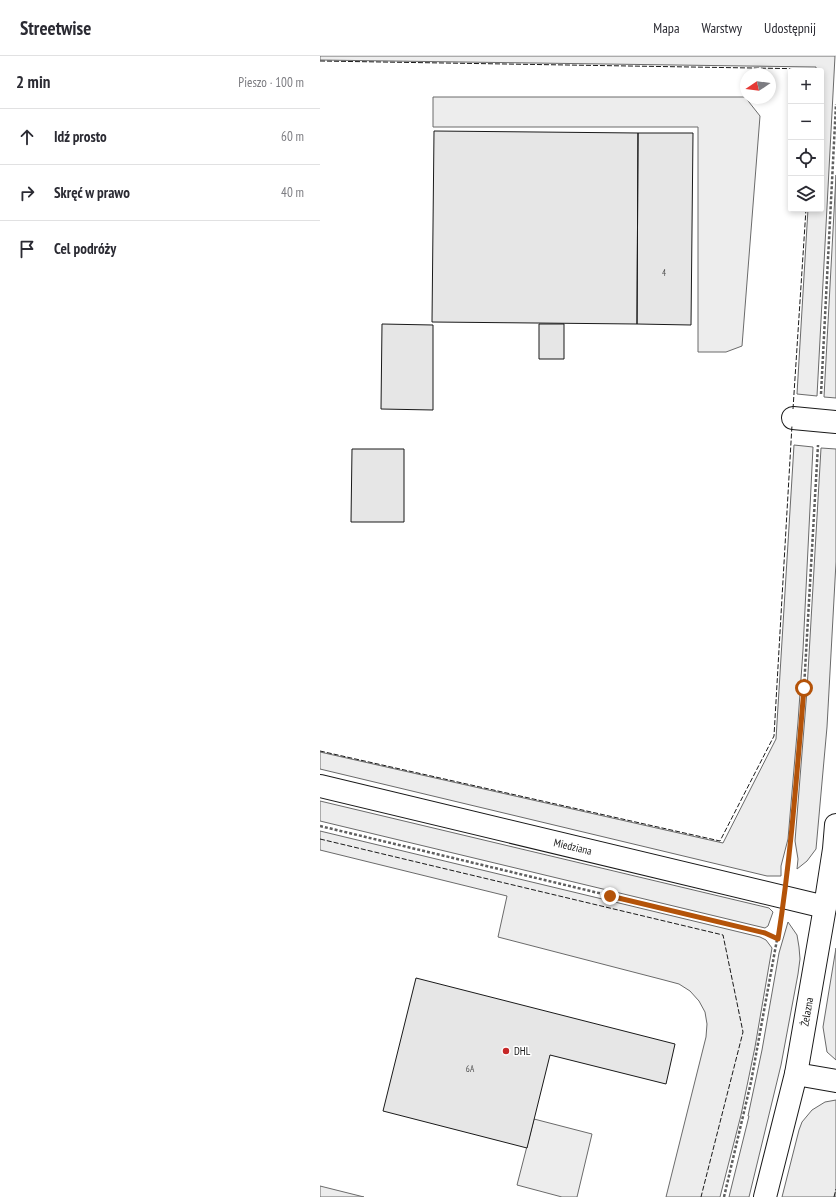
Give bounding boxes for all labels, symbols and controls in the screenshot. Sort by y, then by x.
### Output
text: Streetwise [20,16,91,40]
text: Mapa [653,19,680,37]
text: Warstwy [702,19,742,37]
text: Udostępnij [764,19,816,37]
north arrow [740,68,776,104]
map controls [788,68,824,212]
button: + [788,68,824,104]
text: 2 min [16,71,50,93]
text: Pieszo · 100 m [238,74,304,91]
button: − [788,104,824,140]
icon: ahead [16,126,38,148]
text: Idź prosto [54,127,107,146]
text: 60 m [281,128,304,145]
button: locate [788,140,824,176]
button: layers [788,176,824,212]
icon: right [16,182,38,204]
text: Skręć w prawo [54,183,130,202]
text: 40 m [281,184,304,201]
icon: arrive [16,238,38,260]
text: Cel podróży [54,239,116,258]
house number: 4 [662,267,666,278]
route start [795,679,813,697]
street label: Miedziana [552,835,593,858]
route end [601,887,619,905]
street label: Żelazna [797,996,816,1027]
place label: DHL [514,1044,531,1058]
marker: DHL [501,1046,511,1056]
house number: 6A [466,1063,475,1074]

